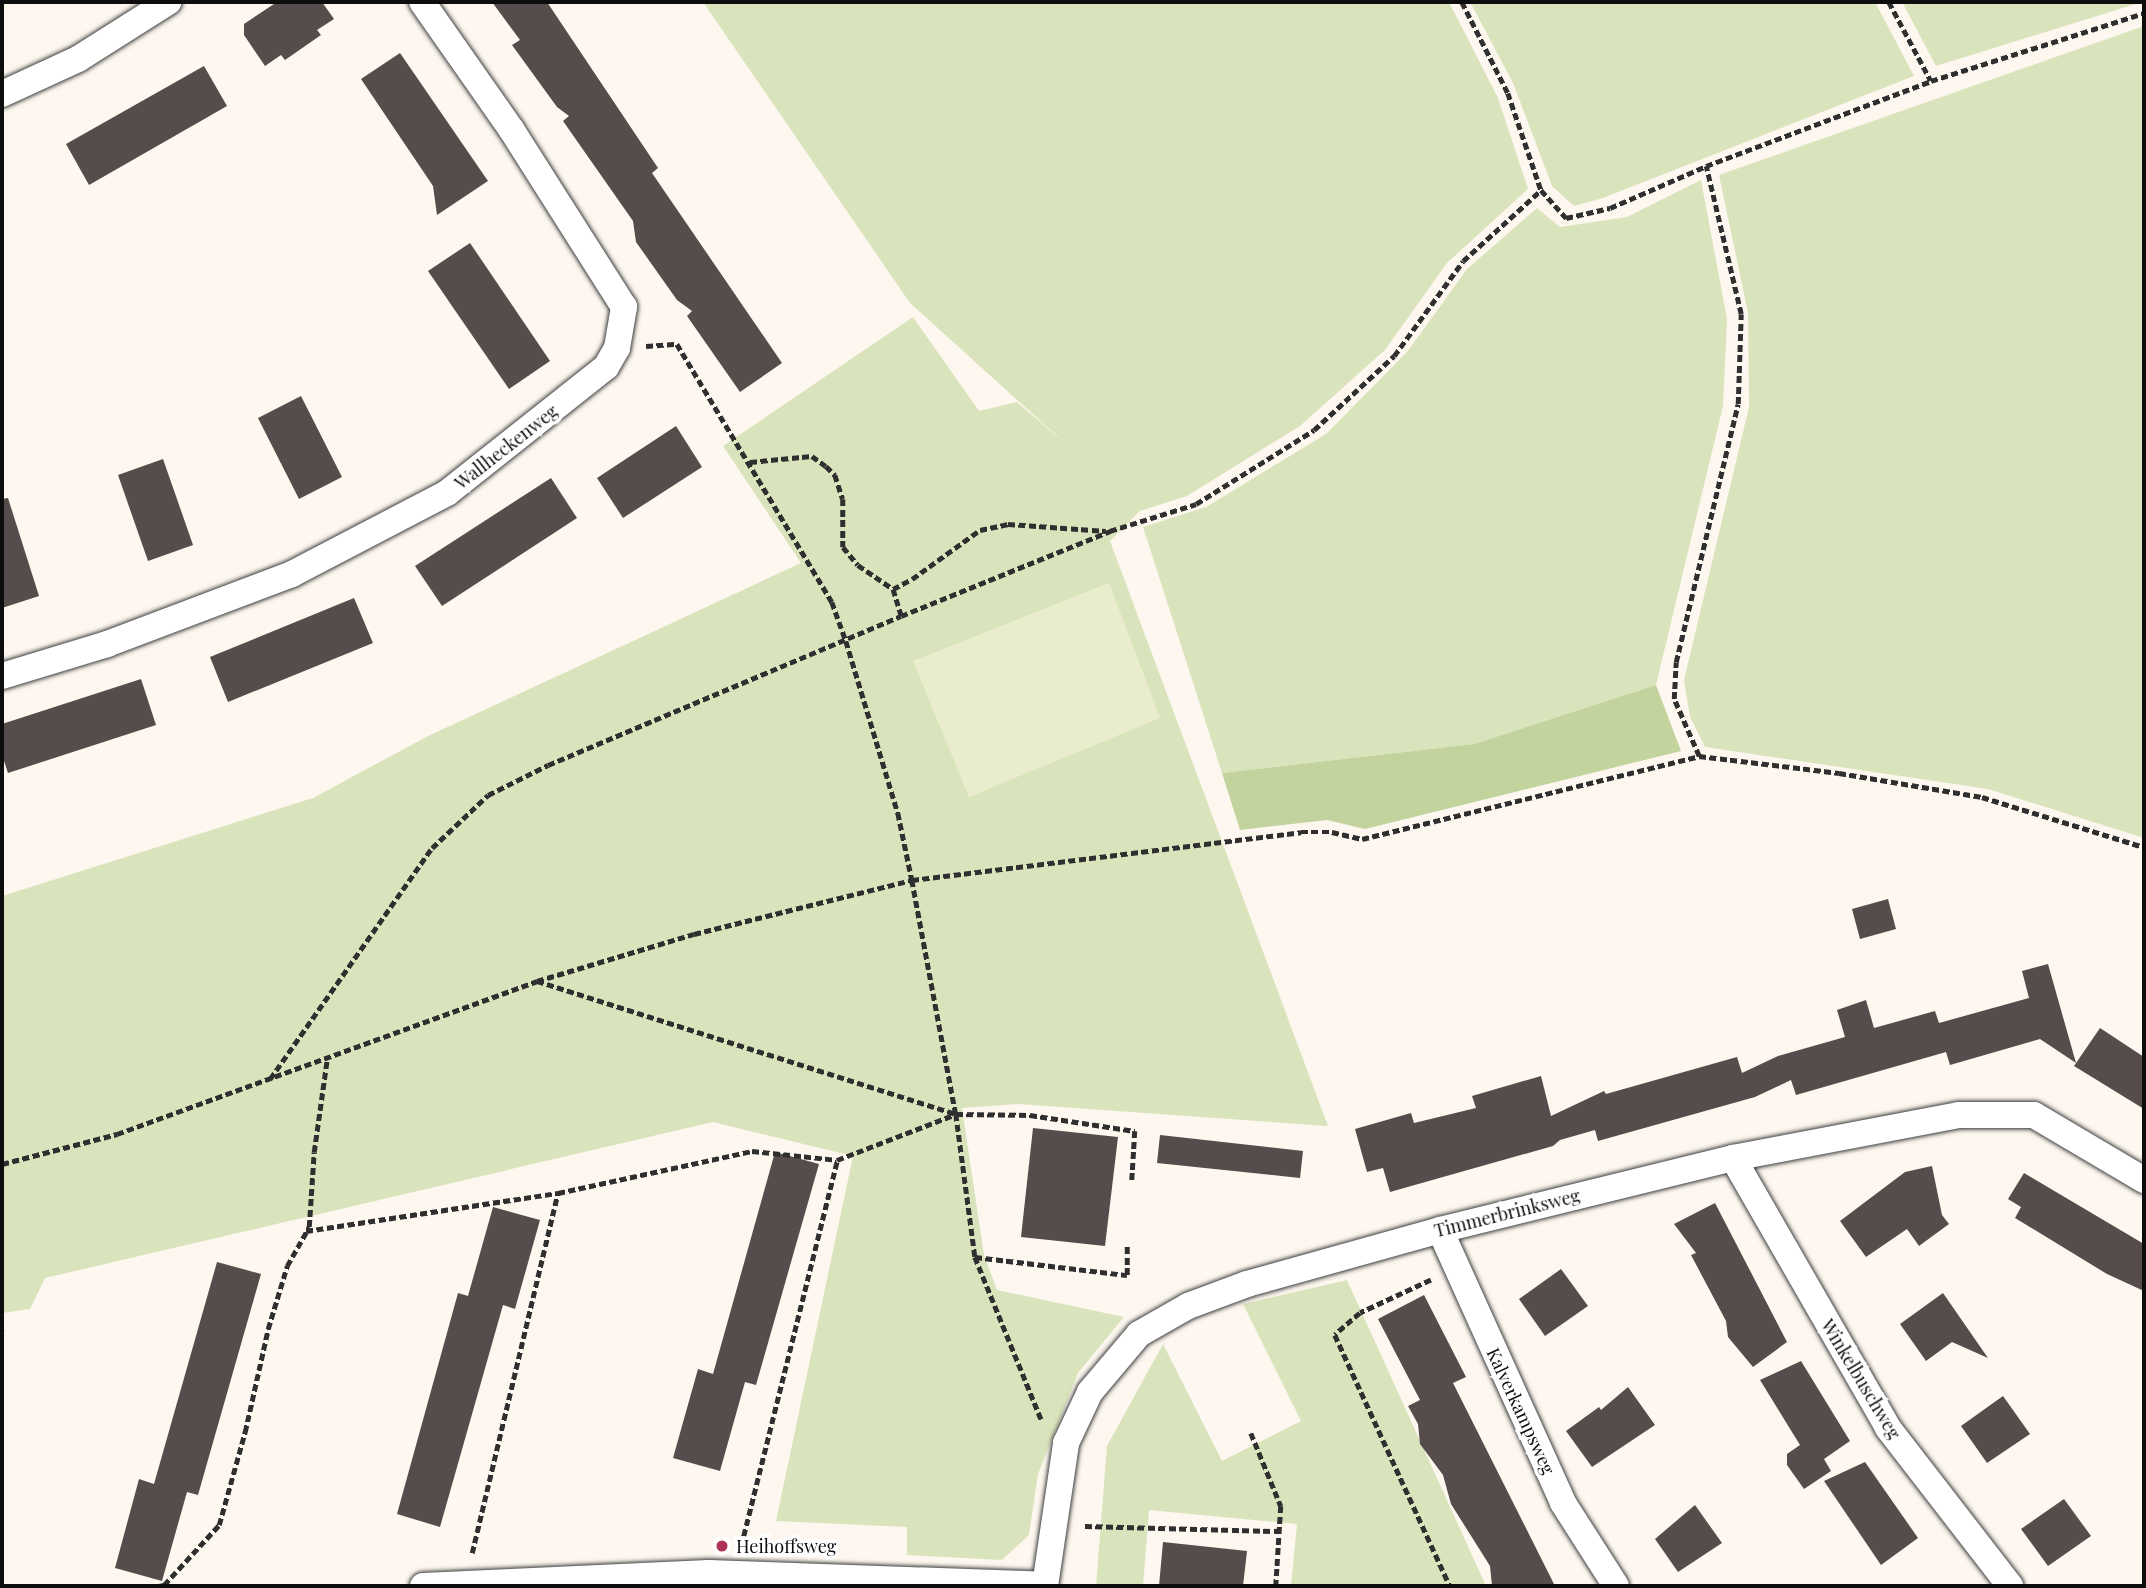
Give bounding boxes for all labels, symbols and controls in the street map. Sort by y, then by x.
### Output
street label: Wallheckenweg [450,400,562,494]
street label: Timmerbrinksweg [1432,1184,1582,1242]
street label: Winkelbuschweg [1817,1315,1905,1443]
street label: Kalverkampsweg [1482,1344,1560,1478]
place label: Heihoffsweg [736,1535,836,1557]
marker: Heihoffsweg [714,1538,730,1554]

